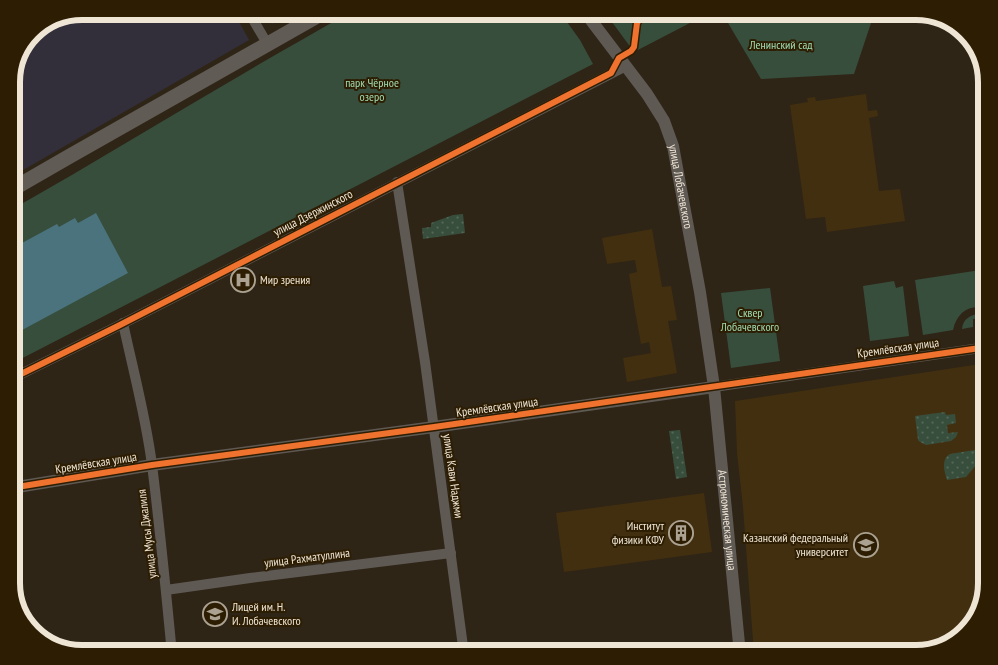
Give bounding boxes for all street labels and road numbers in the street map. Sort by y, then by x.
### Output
street label: улица Лобачевского [666,143,696,230]
street label: улица Дзержинского [270,186,355,239]
street label: Кремлёвская улица [856,334,940,361]
street label: Кремлёвская улица [455,393,539,420]
street label: улица Кави Наджми [440,433,467,519]
street label: Кремлёвская улица [54,449,138,476]
street label: Астрономическая улица [715,469,740,571]
street label: улица Мусы Джалиля [134,488,159,580]
street label: улица Рахматуллина [263,545,351,570]

